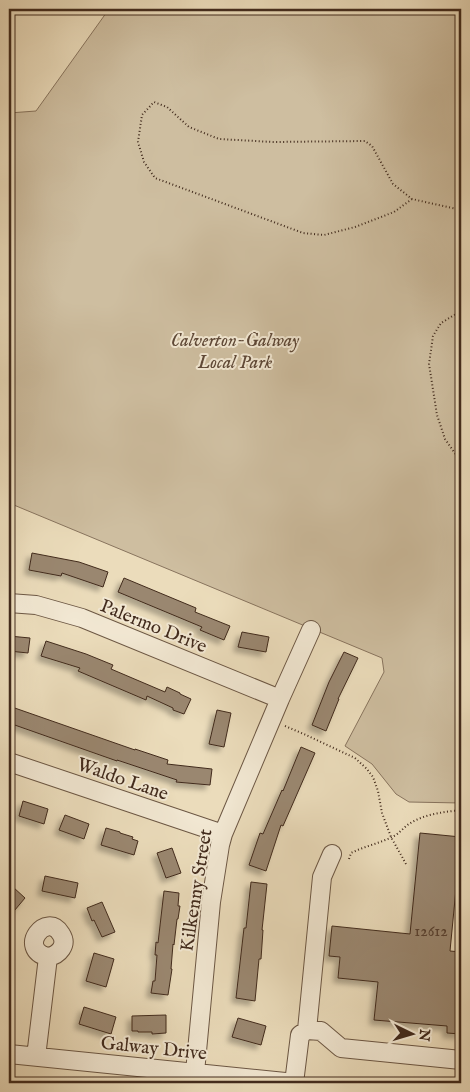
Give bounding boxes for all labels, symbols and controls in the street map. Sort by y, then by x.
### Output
park label: Calverton-Galway Local Park [171,329,300,375]
street label: Palermo Drive [96,595,210,659]
street label: Waldo Lane [73,753,172,807]
street label: Kilkenny Street [175,827,219,953]
house number: 12612 [414,922,448,942]
north arrow [388,1010,438,1060]
text: N [414,1027,434,1042]
street label: Galway Drive [100,1031,208,1067]

